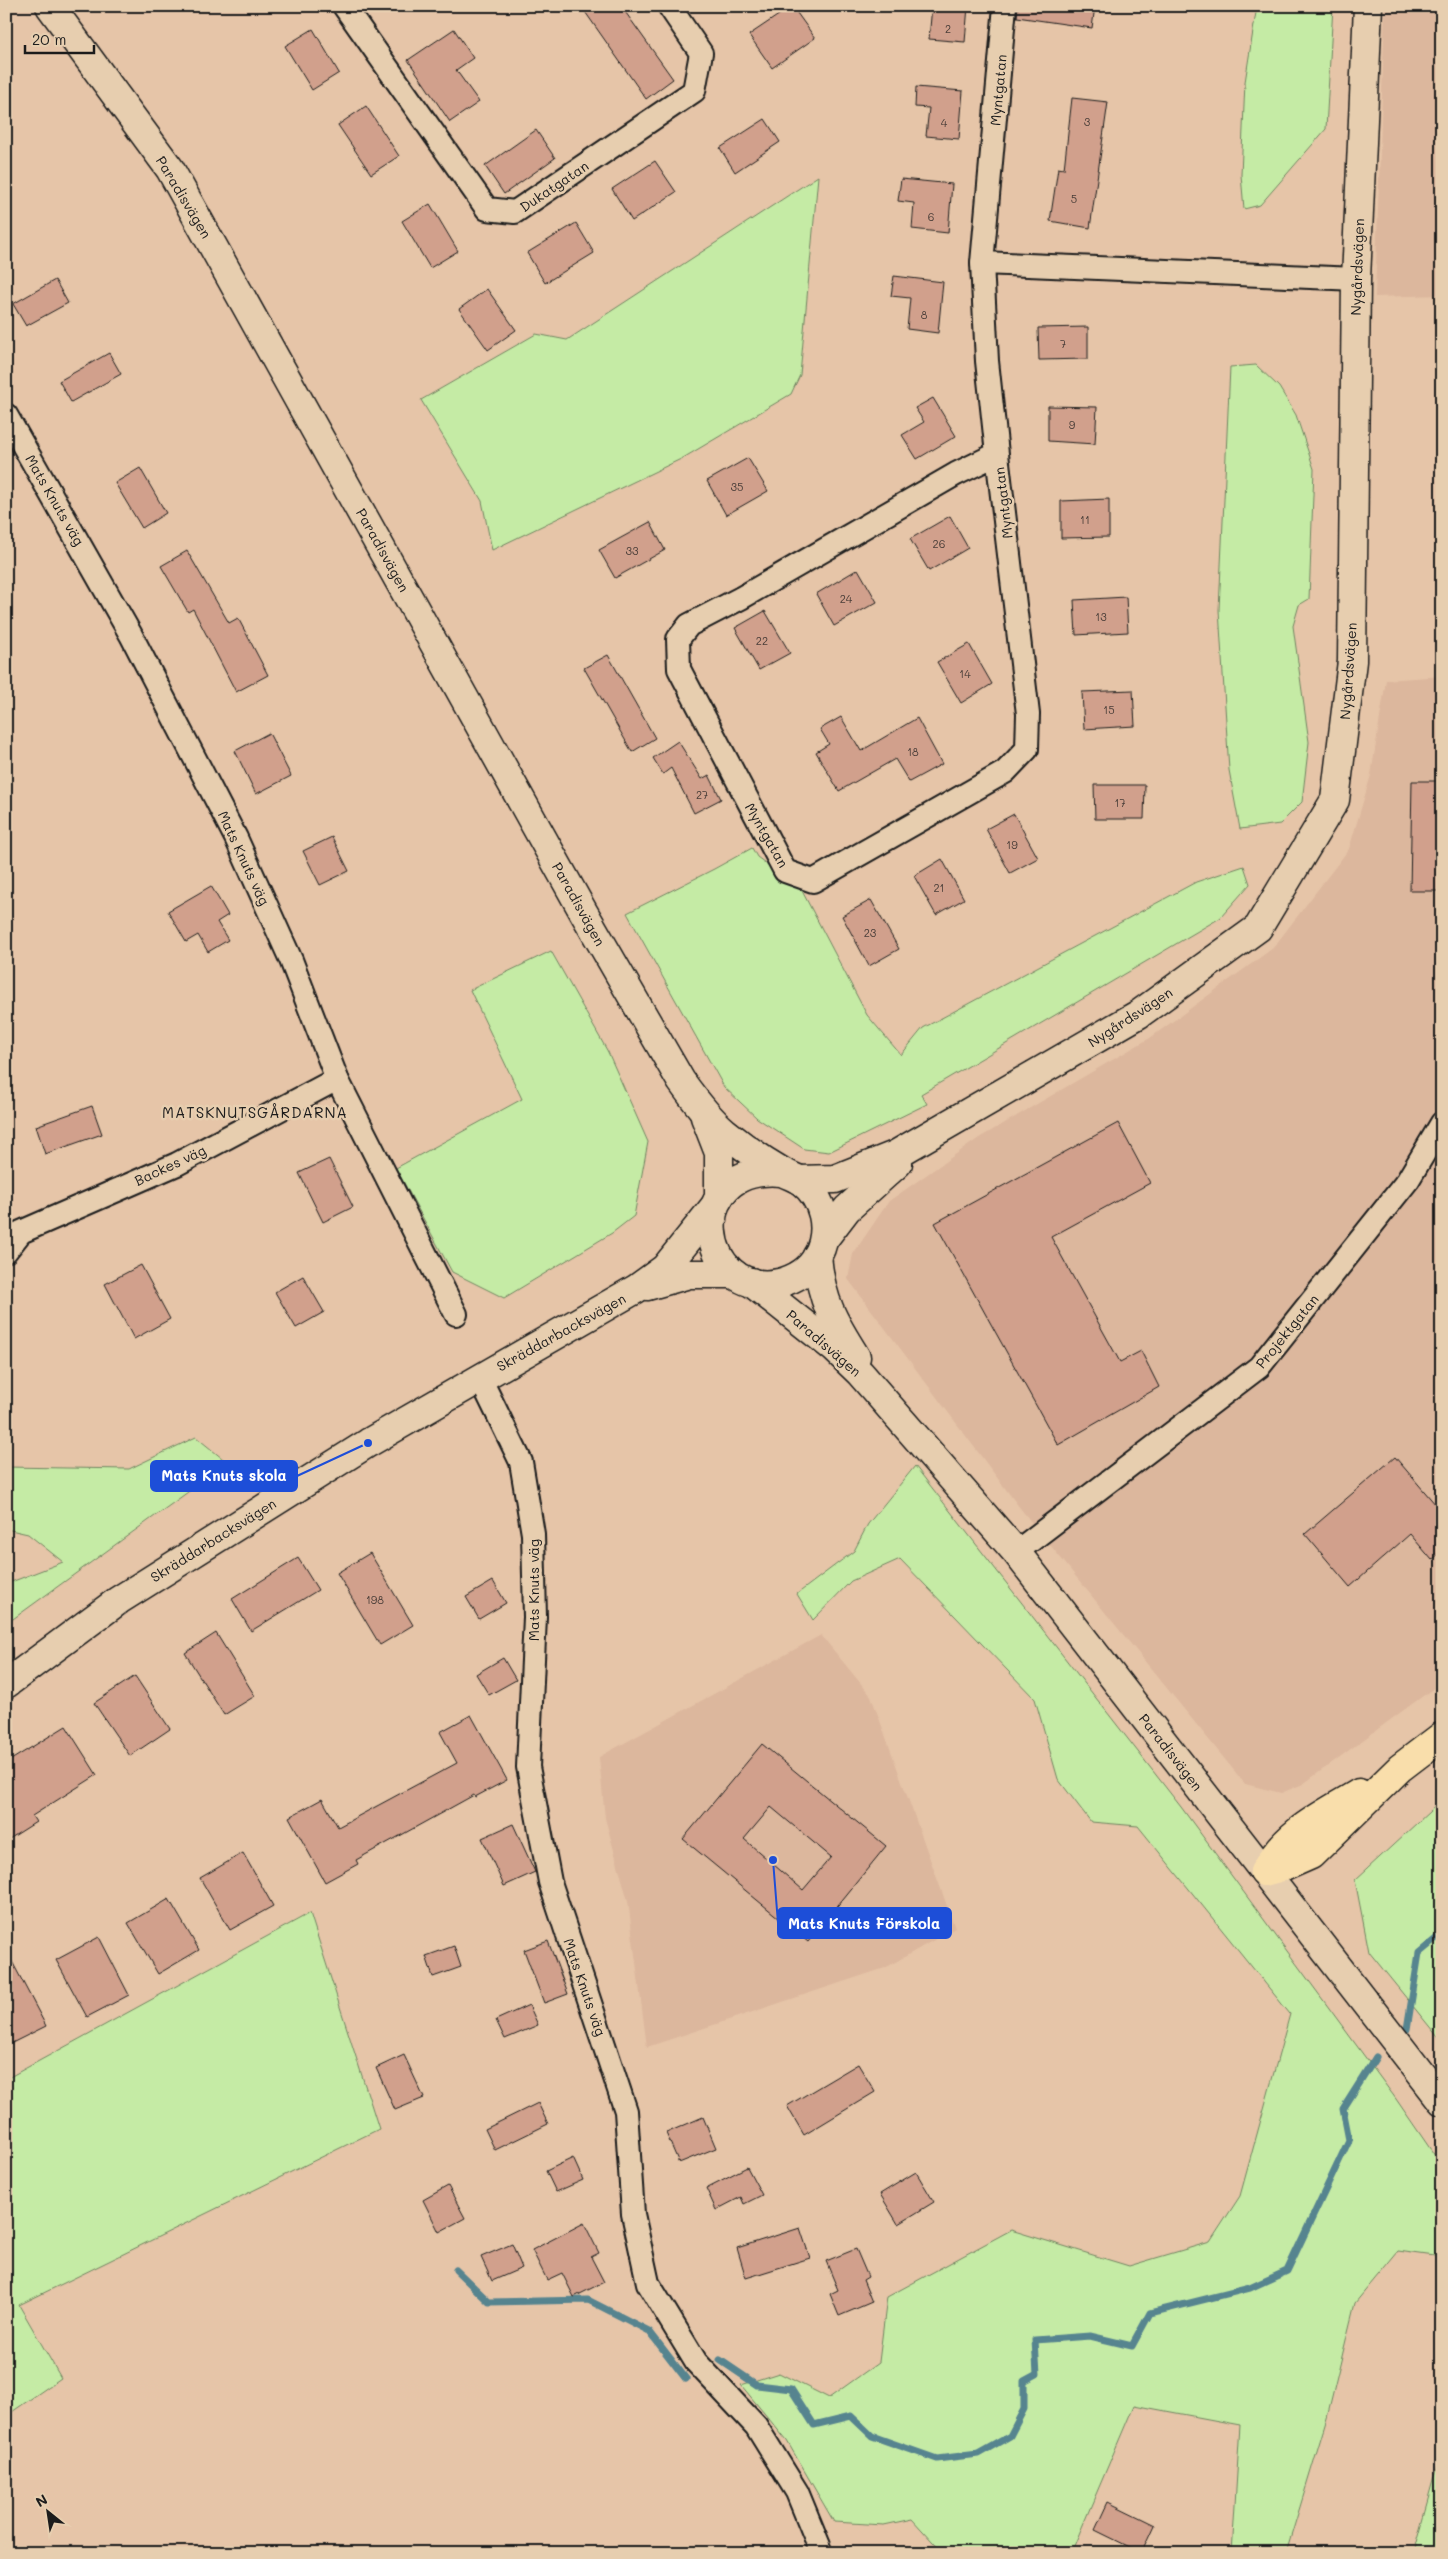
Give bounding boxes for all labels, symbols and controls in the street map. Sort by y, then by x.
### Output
house number: 2 [945,21,951,36]
scale bar [25,22,94,54]
text: 20 m [32,29,66,49]
street label: Myntgatan [985,53,1011,127]
house number: 3 [1084,114,1091,129]
house number: 4 [941,115,948,130]
street label: Paradisvägen [152,152,216,242]
street label: Dukatgatan [516,156,592,216]
house number: 5 [1071,191,1077,206]
house number: 6 [928,209,934,224]
street label: Nygårdsvägen [1346,218,1368,316]
house number: 8 [921,307,928,322]
house number: 7 [1060,336,1066,351]
house number: 9 [1069,417,1076,432]
street label: Mats Knuts väg [21,451,89,549]
street label: Myntgatan [989,466,1017,540]
house number: 35 [731,479,743,494]
street label: Paradisvägen [352,505,414,595]
house number: 11 [1080,512,1090,527]
house number: 26 [933,536,945,551]
house number: 33 [626,543,639,558]
house number: 24 [840,591,853,606]
house number: 13 [1095,609,1107,624]
street label: Nygårdsvägen [1335,622,1361,720]
house number: 22 [756,633,768,648]
house number: 14 [959,666,971,681]
house number: 15 [1103,702,1115,717]
house number: 18 [907,744,919,759]
house number: 27 [696,787,708,802]
house number: 17 [1114,795,1126,810]
street label: Myntgatan [741,799,793,871]
street label: Mats Knuts väg [214,808,274,908]
house number: 19 [1006,837,1018,852]
street label: Paradisvägen [548,859,610,949]
house number: 21 [933,880,945,895]
house number: 23 [864,925,877,940]
street label: Nygårdsvägen [1084,983,1176,1051]
district label: MATSKNUTSGÅRDARNA [162,1102,348,1122]
street label: Backes väg [131,1140,209,1190]
street label: Skräddarbacksvägen [493,1289,629,1375]
street label: Projektgatan [1251,1290,1323,1372]
street label: Paradisvägen [783,1305,865,1381]
callout: Mats Knuts skola [151,1461,297,1491]
text: Mats Knuts skola [161,1465,287,1485]
street label: Skräddarbacksvägen [147,1494,279,1586]
street label: Mats Knuts väg [524,1539,543,1641]
house number: 198 [366,1592,384,1607]
street label: Paradisvägen [1135,1709,1207,1795]
callout: Mats Knuts Förskola [778,1908,951,1938]
text: Mats Knuts Förskola [788,1913,940,1933]
street label: Mats Knuts väg [559,1936,611,2038]
north arrow [22,2486,72,2536]
text: N [32,2489,51,2511]

